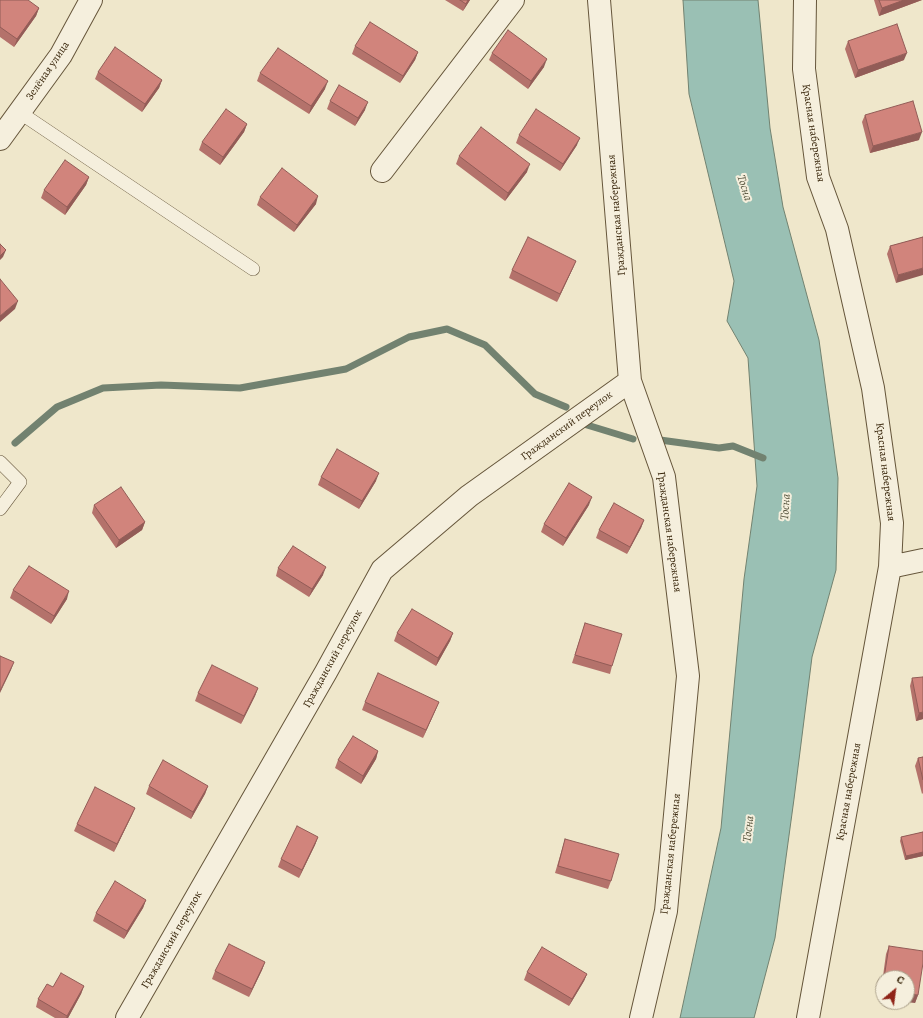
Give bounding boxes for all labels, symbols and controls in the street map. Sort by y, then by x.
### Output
street label: Зелёная улица [23,39,73,103]
street label: Красная набережная [799,83,827,183]
street label: Гражданская набережная [605,154,629,276]
water label: Тосна [733,173,755,203]
street label: Гражданский переулок [518,388,616,464]
street label: Красная набережная [872,422,898,522]
street label: Гражданская набережная [654,471,684,593]
water label: Тосна [778,493,794,521]
street label: Гражданский переулок [300,608,366,710]
street label: Красная набережная [834,742,864,842]
street label: Гражданская набережная [658,793,684,915]
water label: Тосна [740,815,758,843]
street label: Гражданский переулок [139,889,205,991]
north arrow [875,970,915,1010]
text: С [894,972,907,988]

